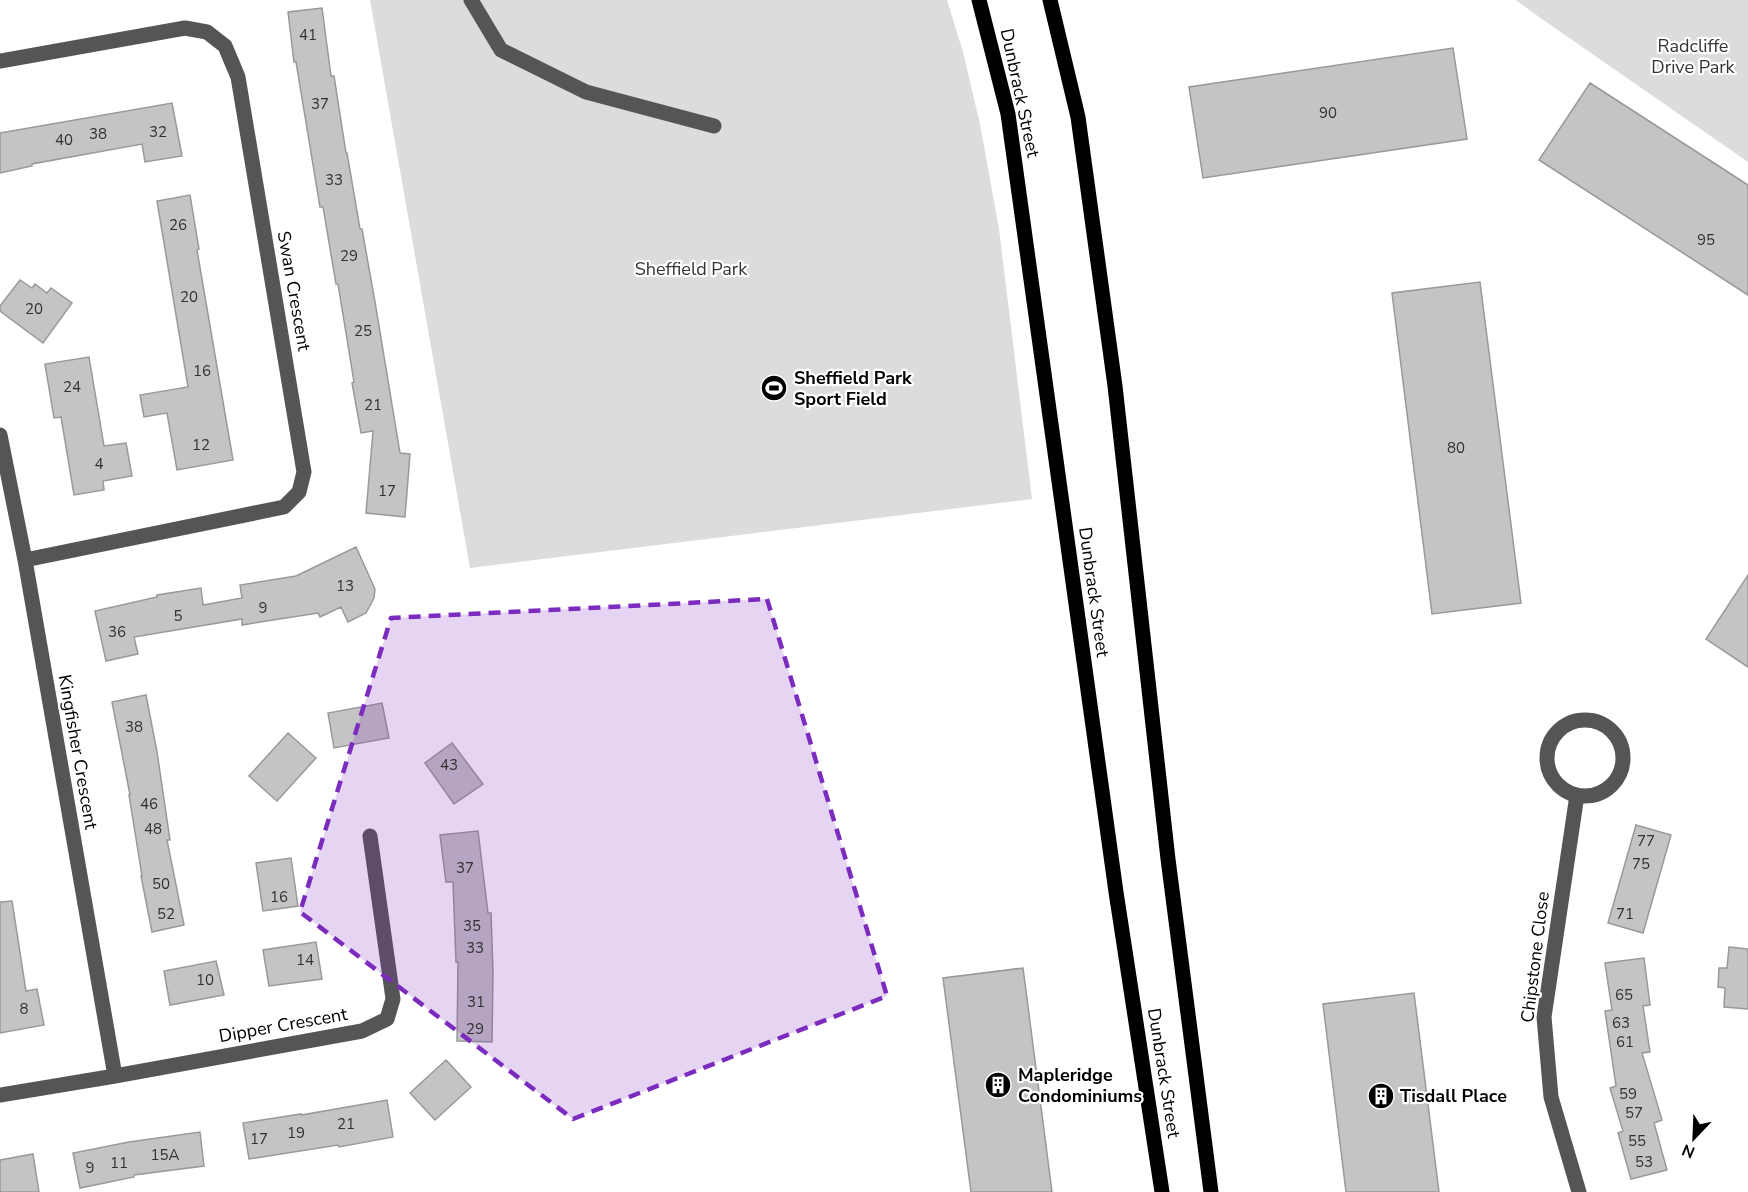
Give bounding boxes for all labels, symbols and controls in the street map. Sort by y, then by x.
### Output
house number: 41 [299,25,317,45]
street label: Dunbrack Street [995,26,1046,160]
park label: Radcliffe Drive Park [1651,34,1736,79]
house number: 37 [311,94,329,114]
house number: 90 [1319,103,1337,123]
house number: 32 [149,122,167,142]
house number: 38 [89,124,107,144]
house number: 40 [55,130,73,150]
house number: 33 [325,170,343,190]
house number: 26 [169,215,187,235]
street label: Swan Crescent [272,229,316,353]
house number: 95 [1697,230,1715,250]
house number: 29 [340,246,358,266]
park label: Sheffield Park [635,257,748,281]
house number: 20 [180,287,198,307]
house number: 20 [25,299,43,319]
house number: 25 [354,321,372,341]
house number: 16 [193,361,211,381]
place label: Sheffield Park Sport Field [794,366,912,411]
sports icon: Sheffield Park Sport Field [759,373,789,403]
house number: 24 [63,377,81,397]
house number: 21 [364,395,382,415]
house number: 12 [192,435,210,455]
house number: 80 [1447,438,1465,458]
house number: 4 [94,454,104,474]
house number: 17 [378,481,396,501]
street label: Dunbrack Street [1073,525,1115,659]
house number: 13 [336,576,354,596]
house number: 9 [258,598,268,618]
house number: 5 [173,606,183,626]
house number: 36 [108,622,126,642]
street label: Kingfisher Crescent [53,673,104,832]
house number: 38 [125,717,143,737]
house number: 43 [440,755,458,775]
house number: 46 [140,794,158,814]
house number: 48 [144,819,162,839]
house number: 77 [1637,831,1655,851]
house number: 75 [1632,854,1650,874]
house number: 37 [456,858,474,878]
house number: 50 [152,874,170,894]
house number: 16 [270,887,288,907]
street label: Chipstone Close [1515,890,1555,1024]
house number: 52 [157,904,175,924]
house number: 71 [1616,904,1634,924]
house number: 35 [463,916,481,936]
house number: 33 [466,938,484,958]
house number: 14 [296,950,314,970]
house number: 10 [196,970,214,990]
house number: 65 [1615,985,1633,1005]
house number: 31 [467,992,485,1012]
house number: 8 [19,999,29,1019]
street label: Dipper Crescent [217,1002,350,1048]
street label: Dunbrack Street [1142,1006,1186,1140]
house number: 63 [1612,1013,1630,1033]
house number: 29 [466,1019,484,1039]
house number: 61 [1616,1032,1634,1052]
place label: Mapleridge Condominiums [1018,1063,1142,1108]
building icon: Mapleridge Condominiums [983,1070,1013,1100]
building icon: Tisdall Place [1366,1081,1396,1111]
place label: Tisdall Place [1400,1084,1507,1108]
house number: 59 [1619,1084,1637,1104]
house number: 57 [1625,1103,1643,1123]
north arrow [1664,1108,1724,1168]
house number: 21 [337,1114,355,1134]
house number: 19 [287,1123,305,1143]
house number: 17 [250,1129,268,1149]
house number: 55 [1628,1131,1646,1151]
text: N [1679,1138,1698,1163]
house number: 15A [151,1145,180,1165]
house number: 53 [1635,1152,1653,1172]
house number: 11 [110,1153,128,1173]
house number: 9 [85,1158,95,1178]

